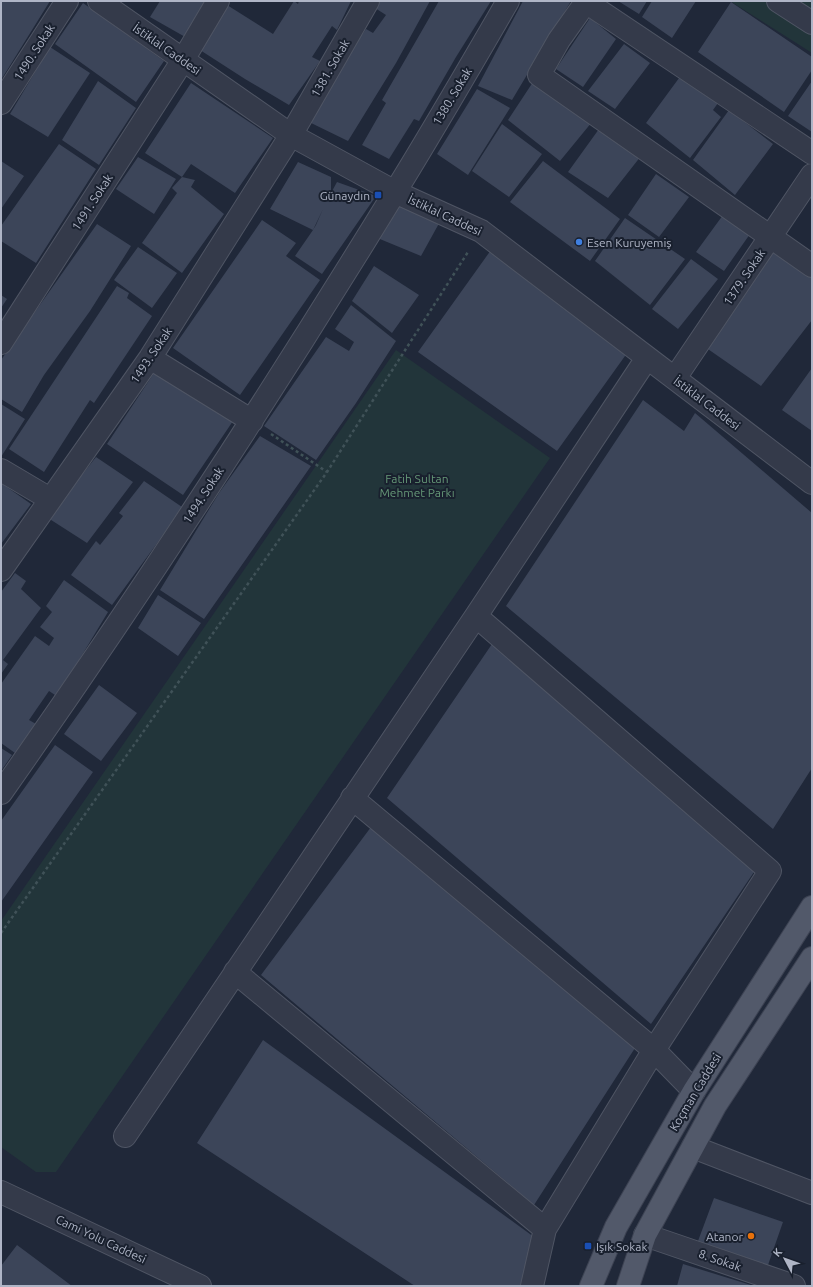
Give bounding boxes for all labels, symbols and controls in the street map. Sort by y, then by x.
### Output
street label: 1490. Sokak [11,21,57,83]
street label: İstiklal Caddesi [131,21,203,77]
street label: 1381. Sokak [308,37,352,99]
street label: 1380. Sokak [430,65,474,127]
street label: 1491. Sokak [69,171,115,233]
place label: Günaydın [320,189,370,202]
marker: Günaydın [373,190,383,200]
street label: İstiklal Caddesi [406,192,484,238]
place label: Esen Kuruyemiş [587,236,672,249]
marker: Esen Kuruyemiş [574,237,584,247]
street label: 1379. Sokak [721,247,767,307]
street label: 1493. Sokak [128,325,174,385]
street label: İstiklal Caddesi [671,374,743,432]
street label: 1494. Sokak [180,464,226,526]
park label: Fatih Sultan Mehmet Parkı [379,472,455,499]
street label: Koçman Caddesi [667,1051,723,1133]
street label: Cami Yolu Caddesi [54,1212,148,1266]
place label: Atanor [706,1230,743,1243]
marker: Atanor [746,1231,756,1241]
north arrow [765,1239,805,1279]
place label: Işık Sokak [596,1240,648,1253]
marker: Işık Sokak [583,1241,593,1251]
text: K [771,1245,785,1259]
street label: 8. Sokak [697,1247,743,1273]

